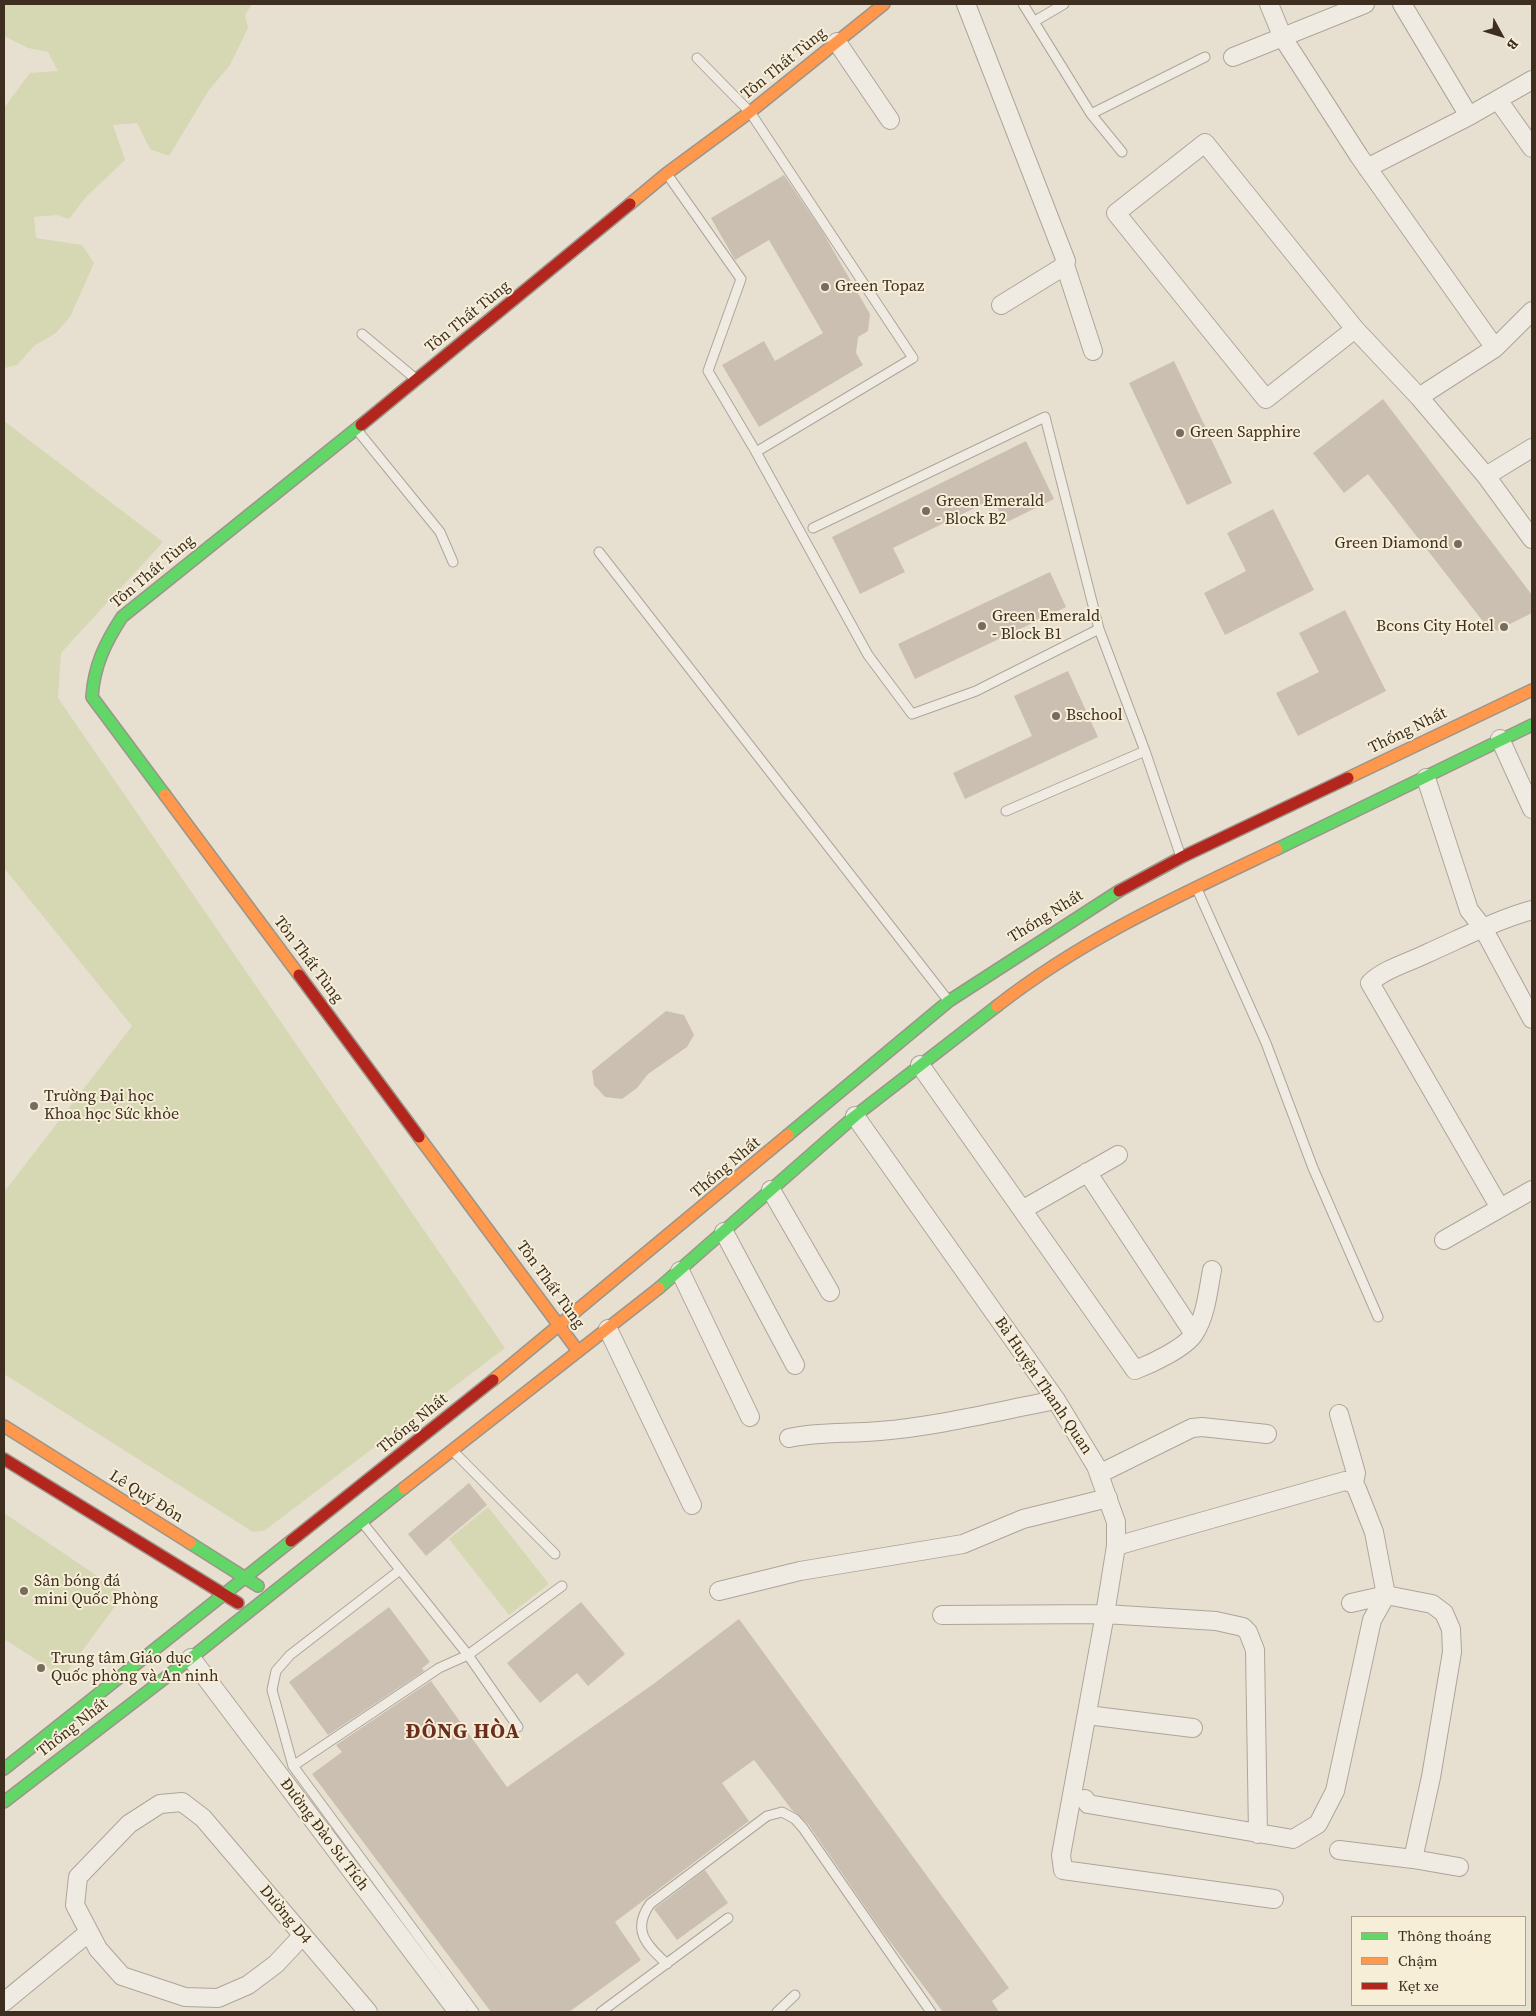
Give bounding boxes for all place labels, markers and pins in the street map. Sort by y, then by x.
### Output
place label: Green Topaz [835,277,924,297]
marker: Green Topaz [819,281,831,293]
place label: Green Sapphire [1190,423,1301,443]
marker: Green Sapphire [1174,427,1186,439]
place label: Green Emerald - Block B2 [936,492,1044,530]
marker: Green Emerald - Block B2 [920,505,932,517]
place label: Green Diamond [1335,534,1448,554]
marker: Green Diamond [1452,538,1464,550]
place label: Green Emerald - Block B1 [992,607,1100,645]
place label: Bcons City Hotel [1376,617,1494,637]
marker: Green Emerald - Block B1 [976,620,988,632]
marker: Bcons City Hotel [1498,621,1510,633]
place label: Bschool [1066,706,1122,726]
marker: Bschool [1050,710,1062,722]
place label: Trường Đại học Khoa học Sức khỏe [44,1087,179,1125]
marker: Trường Đại học Khoa học Sức khỏe [28,1100,40,1112]
place label: Sân bóng đá mini Quốc Phòng [34,1572,158,1610]
marker: Sân bóng đá mini Quốc Phòng [18,1585,30,1597]
place label: Trung tâm Giáo dục Quốc phòng và An ninh [51,1649,219,1687]
marker: Trung tâm Giáo dục Quốc phòng và An ninh [35,1662,47,1674]

